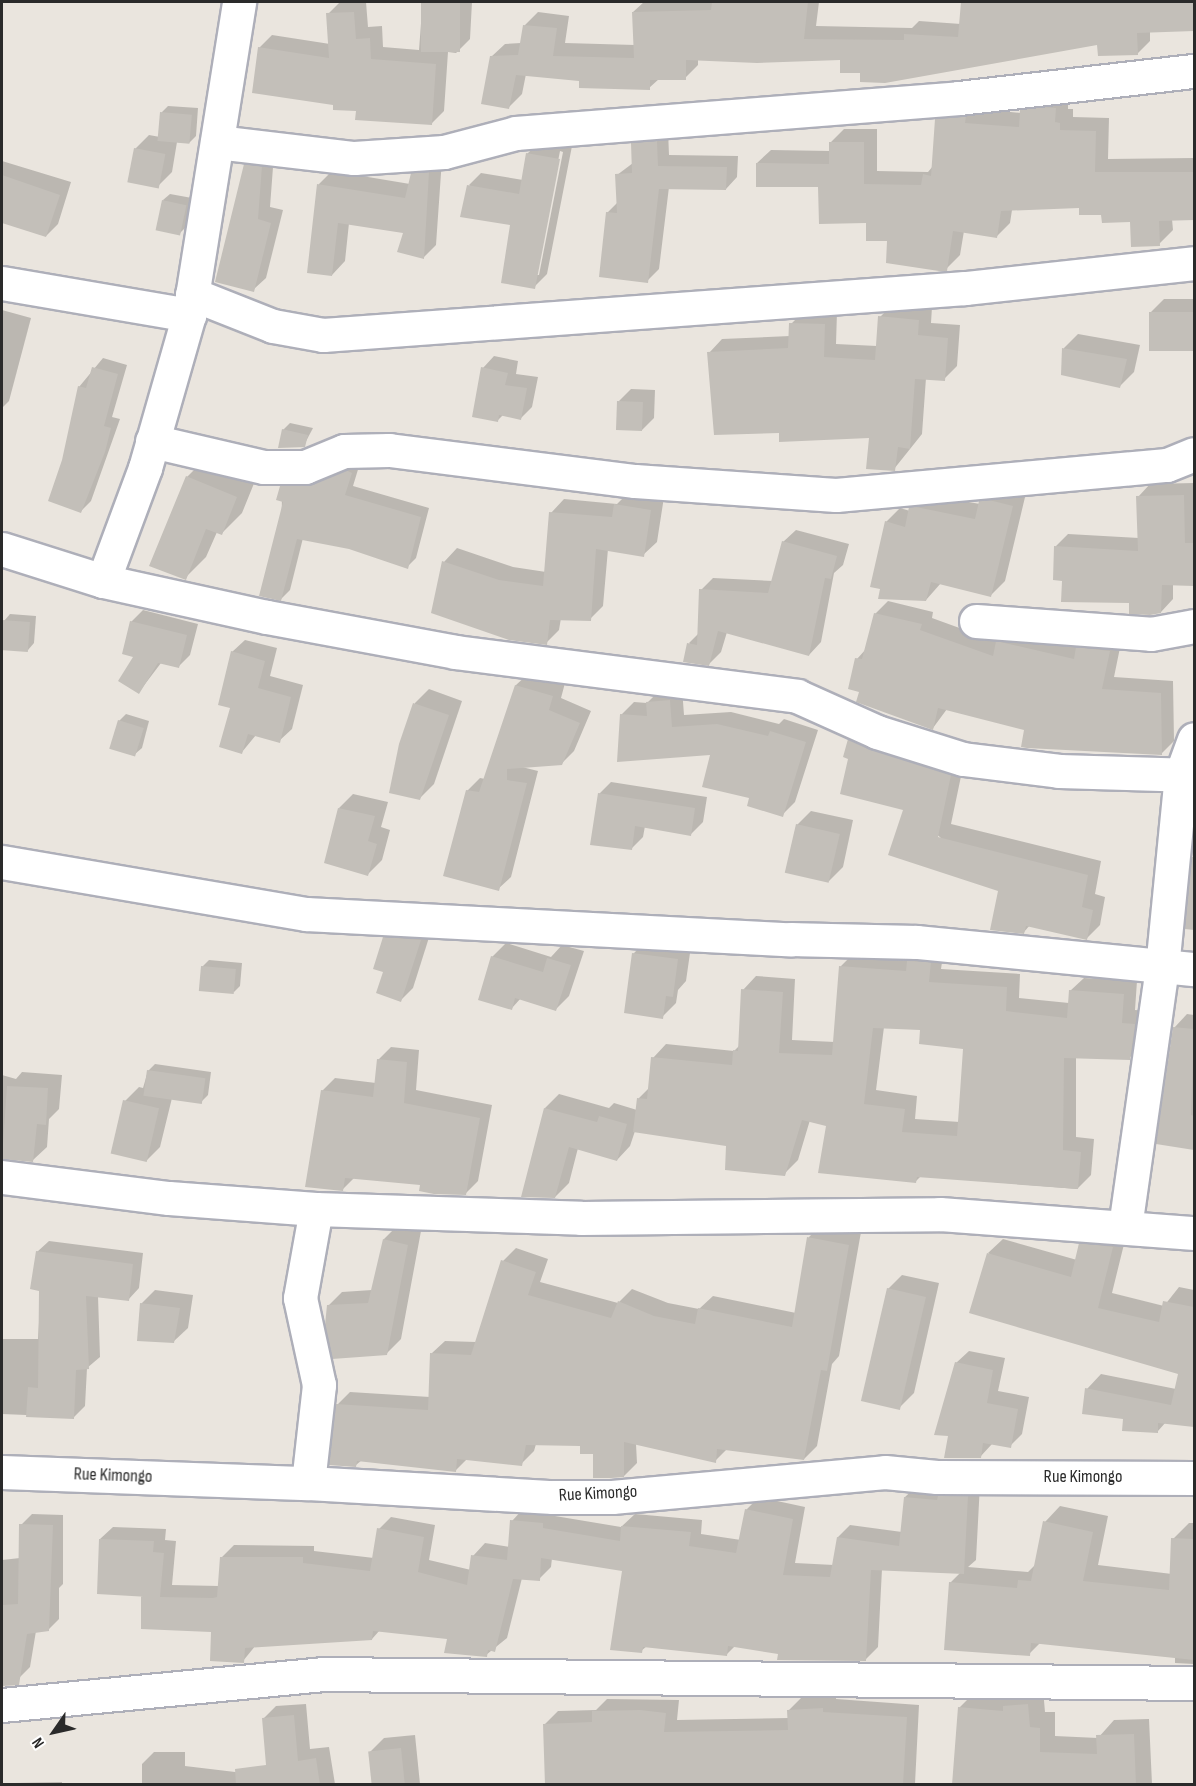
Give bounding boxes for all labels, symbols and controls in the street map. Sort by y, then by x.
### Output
street label: Rue Kimongo [73,1464,153,1488]
street label: Rue Kimongo [1044,1466,1122,1488]
street label: Rue Kimongo [558,1481,638,1507]
north arrow [24,1702,84,1762]
text: N [28,1733,49,1751]

